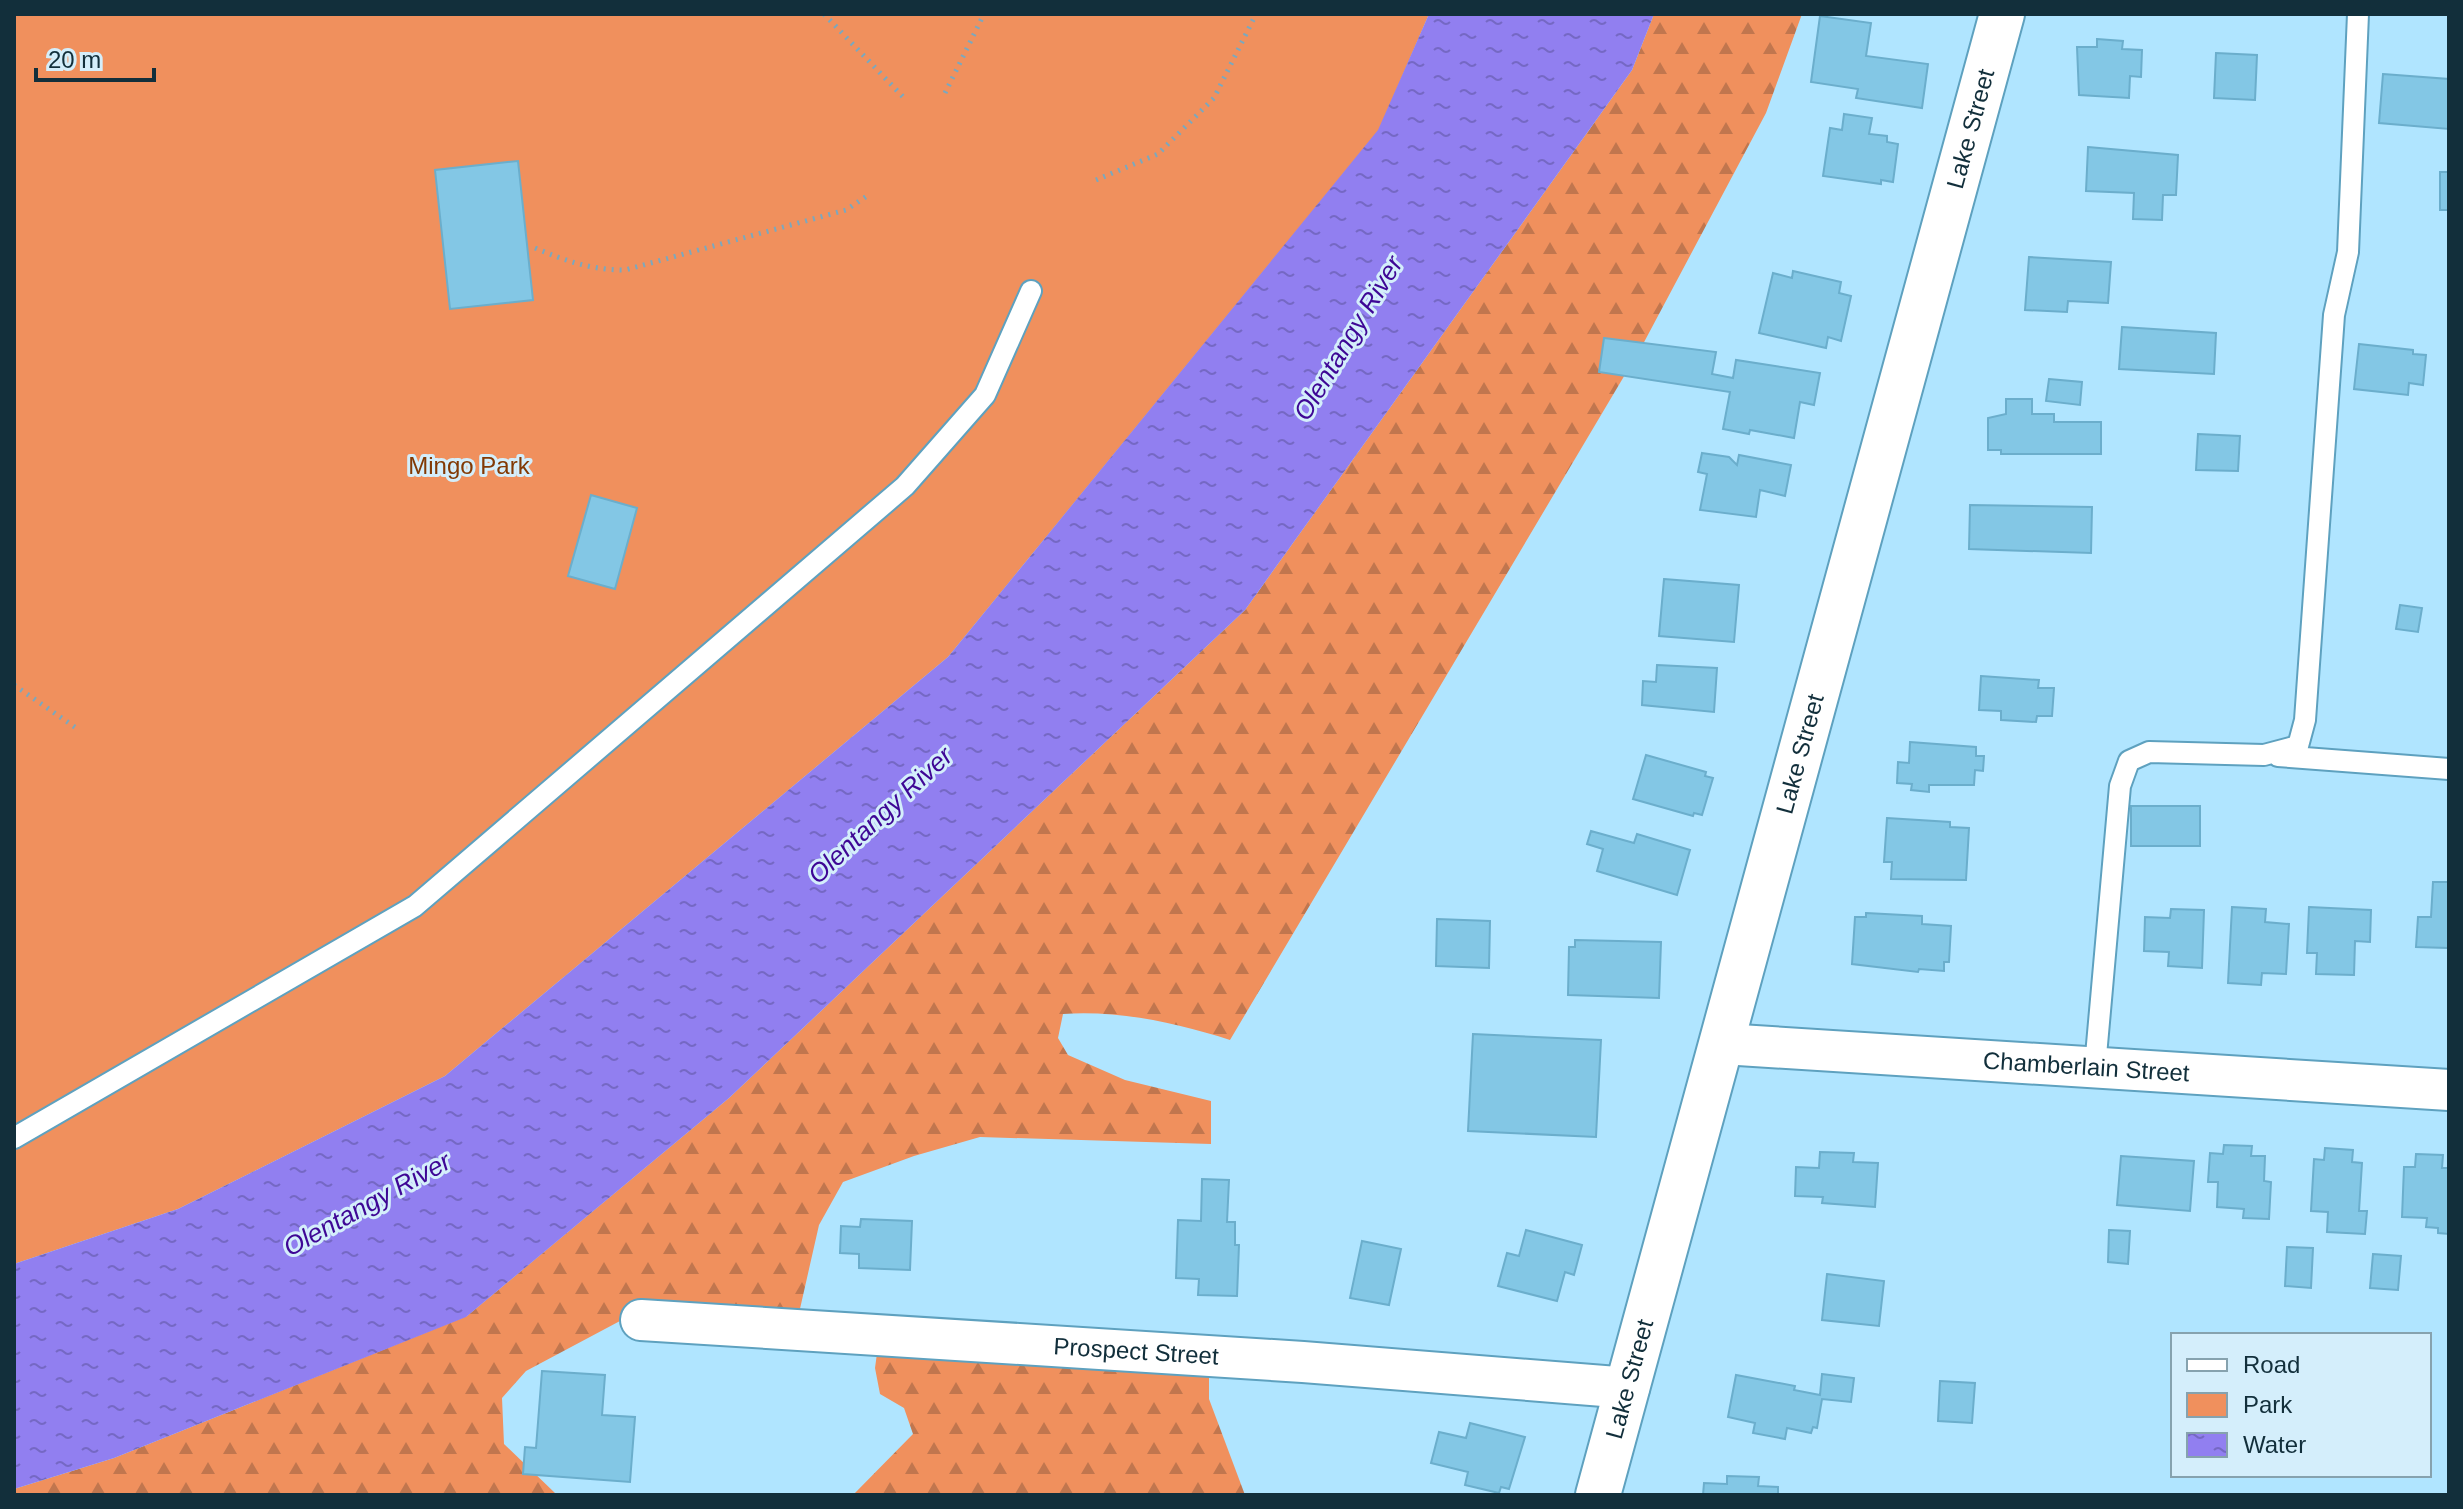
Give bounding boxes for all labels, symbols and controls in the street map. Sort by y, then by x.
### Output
scale bar [36,32,154,82]
text: 20 m [48,46,101,73]
street label: Lake Street [1941,66,1999,192]
water label: Olentangy River [1287,249,1410,426]
park label: Mingo Park [408,452,531,479]
street label: Lake Street [1770,691,1829,817]
water label: Olentangy River [802,740,959,890]
street label: Chamberlain Street [1982,1047,2191,1087]
water label: Olentangy River [278,1145,457,1262]
street label: Lake Street [1600,1316,1658,1442]
street label: Prospect Street [1053,1332,1220,1370]
legend [2171,1333,2431,1477]
text: Road [2243,1351,2300,1378]
text: Park [2243,1391,2293,1418]
text: Water [2243,1431,2306,1458]

